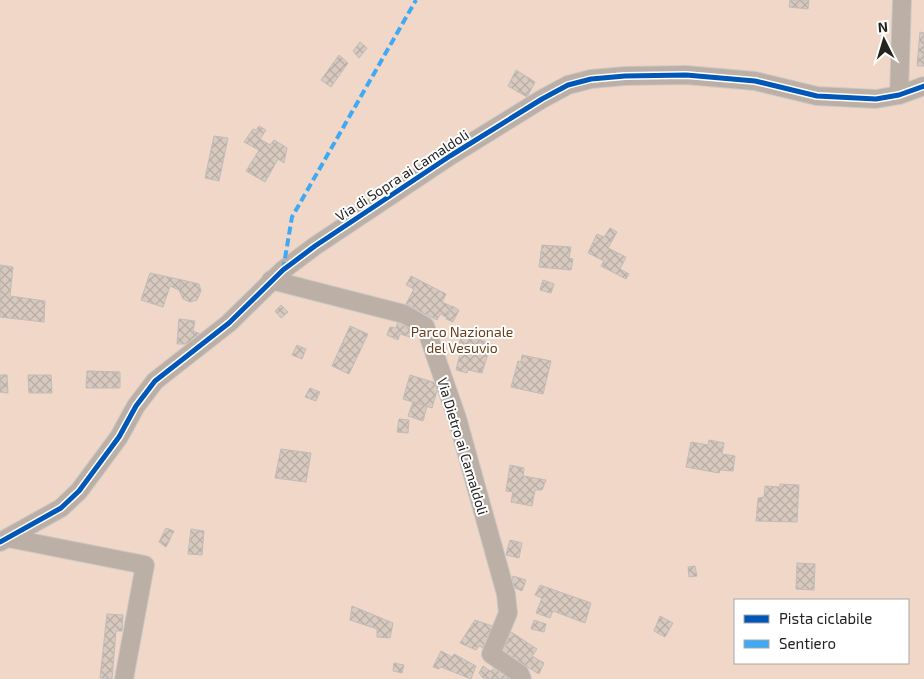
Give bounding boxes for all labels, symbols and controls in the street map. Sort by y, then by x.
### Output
north arrow [859,15,909,65]
text: N [877,18,889,35]
street label: Via di Sopra ai Camaldoli [332,126,472,224]
park label: Parco Nazionale del Vesuvio [411,323,513,356]
street label: Via Dietro ai Camaldoli [434,375,492,517]
legend [734,599,909,664]
text: Pista ciclabile [779,609,872,627]
text: Sentiero [779,634,836,652]

